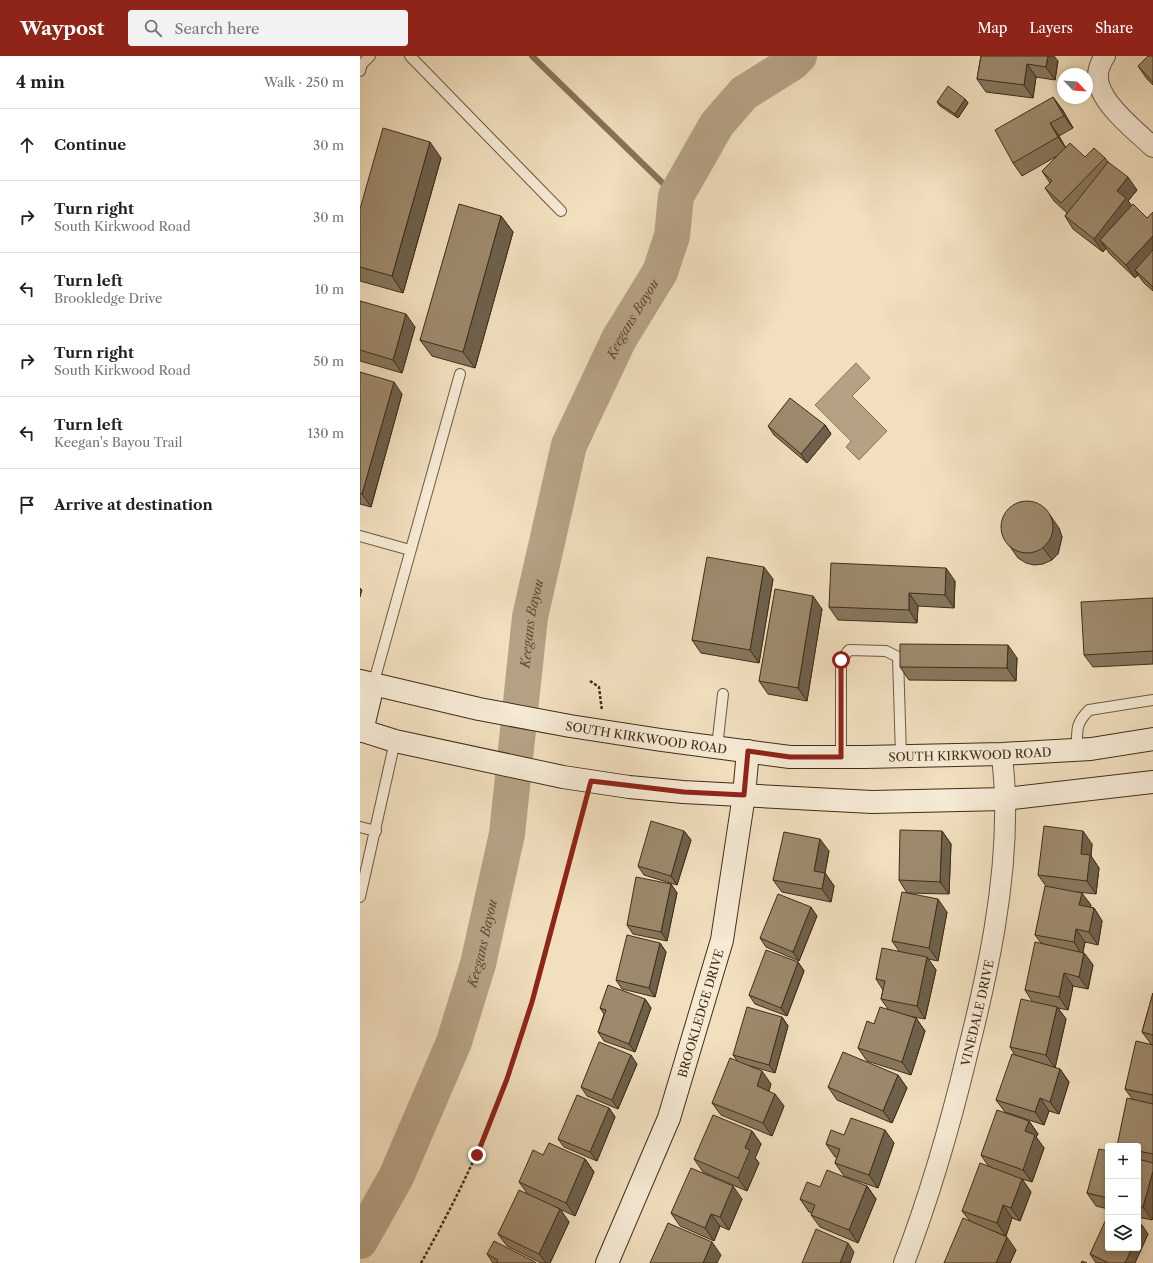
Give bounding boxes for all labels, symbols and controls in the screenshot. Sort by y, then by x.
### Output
search box [128,10,408,46]
text: Waypost [20,17,104,40]
icon: search [142,17,164,39]
text: Search here [174,19,259,38]
text: Map [977,19,1007,37]
text: Layers [1029,19,1073,37]
text: Share [1095,19,1133,37]
north arrow [1057,68,1093,104]
text: 4 min [16,72,65,92]
text: Walk · 250 m [264,74,344,90]
icon: ahead [16,134,38,156]
text: Continue [54,135,126,154]
text: 30 m [313,137,344,153]
text: Turn right [54,199,134,218]
icon: right [16,206,38,228]
text: 30 m [313,209,344,225]
text: South Kirkwood Road [54,218,191,234]
text: Turn left [54,271,123,290]
water label: Keegans Bayou [602,276,662,362]
icon: left [16,278,38,300]
text: 10 m [315,281,344,297]
text: Brookledge Drive [54,290,162,306]
text: Turn right [54,343,134,362]
icon: right [16,350,38,372]
text: 50 m [313,353,344,369]
text: South Kirkwood Road [54,362,191,378]
text: Turn left [54,415,123,434]
icon: left [16,422,38,444]
text: 130 m [308,425,344,441]
text: Keegan's Bayou Trail [54,434,182,450]
icon: arrive [16,494,38,516]
text: Arrive at destination [54,495,213,514]
water label: Keegans Bayou [517,577,546,670]
route start [832,651,850,669]
street label: SOUTH KIRKWOOD ROAD [564,718,728,756]
street label: SOUTH KIRKWOOD ROAD [888,744,1052,764]
water label: Keegans Bayou [463,898,500,990]
street label: BROOKLEDGE DRIVE [674,947,726,1079]
street label: VINEDALE DRIVE [957,958,996,1068]
map controls [1105,1143,1141,1251]
button: + [1105,1143,1141,1179]
route end [468,1146,486,1164]
button: − [1105,1179,1141,1215]
button: layers [1105,1215,1141,1251]

